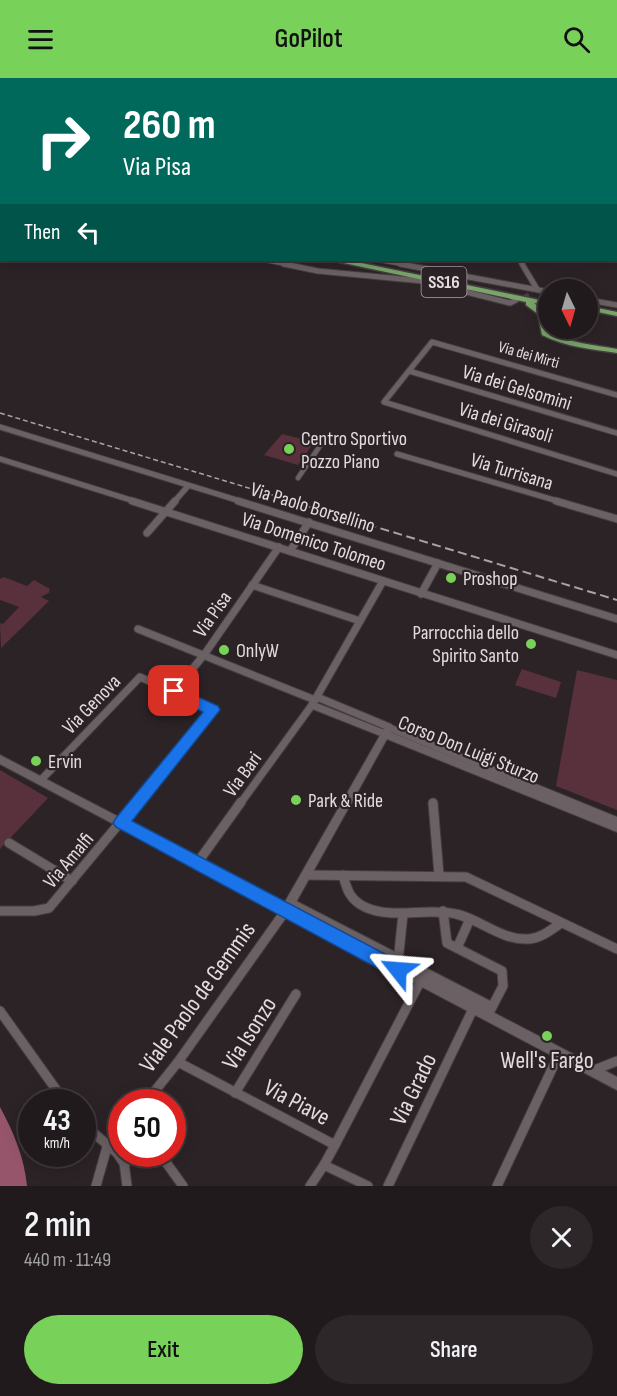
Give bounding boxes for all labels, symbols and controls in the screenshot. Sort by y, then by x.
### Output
icon: menu [24,23,57,56]
text: GoPilot [274,23,343,55]
icon: search [560,23,593,56]
text: 260 m [123,100,216,151]
icon: right [24,102,102,180]
text: Via Pisa [123,151,191,183]
icon: left [72,216,105,249]
text: Then [24,219,60,246]
road number: SS16 [422,267,466,297]
north arrow [538,279,598,339]
map controls [538,279,598,339]
street label: Via dei Mirti [496,338,561,373]
street label: Via dei Gelsomini [459,360,574,416]
street label: Via dei Girasoli [456,397,556,449]
place label: Centro Sportivo Pozzo Piano [301,427,407,474]
marker: Centro Sportivo Pozzo Piano [282,442,296,456]
street label: Via Turrisana [468,448,556,496]
street label: Via Paolo Borsellino [247,478,378,538]
street label: Via Domenico Tolomeo [238,507,389,577]
place label: Proshop [463,567,517,591]
marker: Proshop [444,571,458,585]
street label: Via Pisa [188,587,237,642]
place label: Parrocchia dello Spirito Santo [412,621,519,668]
marker: Parrocchia dello Spirito Santo [524,637,538,651]
place label: OnlyW [236,639,279,663]
marker: OnlyW [217,643,231,657]
pin [148,665,199,716]
street label: Via Genova [58,670,126,739]
icon: arrive [157,674,190,707]
street label: Corso Don Luigi Sturzo [395,711,543,789]
street label: Via Bari [218,747,267,802]
place label: Ervin [48,750,82,774]
marker: Ervin [29,754,43,768]
place label: Park & Ride [308,789,383,813]
marker: Park & Ride [289,793,303,807]
street label: Via Amalfi [39,828,99,893]
street label: Viale Paolo de Gemmis [133,916,262,1078]
position arrow [366,938,430,1002]
street label: Via Isonzo [216,992,283,1075]
marker: Well's Fargo [540,1029,554,1043]
place label: Well's Fargo [500,1046,594,1075]
street label: Via Grado [384,1049,443,1130]
street label: Via Piave [259,1073,335,1132]
speed limit sign: 50 [108,1089,186,1167]
text: 43 [43,1103,71,1139]
text: km/h [44,1134,70,1153]
text: 2 min [24,1204,91,1247]
button: close [530,1206,593,1269]
text: 440 m · 11:49 [24,1248,111,1272]
button: Exit [24,1315,303,1384]
button: Share [315,1315,593,1384]

